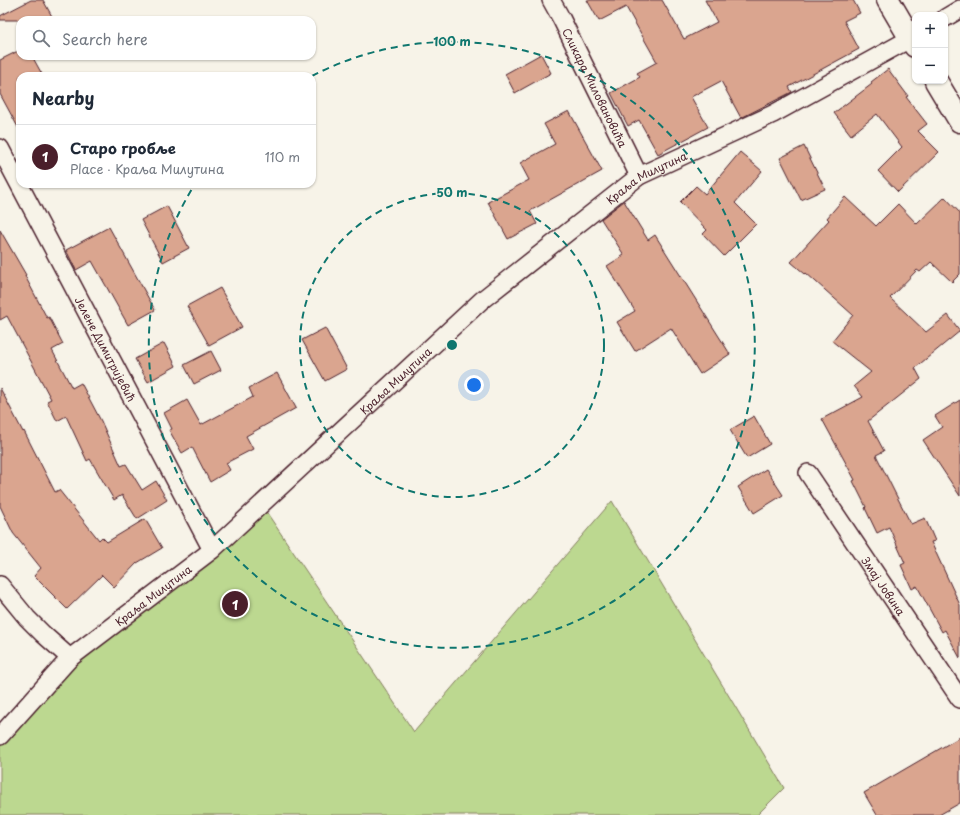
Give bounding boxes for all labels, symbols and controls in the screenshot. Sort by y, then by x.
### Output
map controls [912,12,948,84]
button: + [912,12,948,48]
search box [16,16,316,60]
street label: Сликара Миловановића [559,25,632,150]
icon: search [30,27,52,49]
text: Search here [62,27,148,50]
text: 100 m [433,32,471,50]
button: − [912,48,948,84]
text: Nearby [32,85,94,111]
text: Старо гробље [70,136,176,159]
street label: Краља Милутина [602,146,690,208]
text: 1 [42,147,48,166]
text: 110 m [265,147,300,166]
text: Place · Краља Милутина [70,159,224,178]
text: 50 m [436,183,468,201]
street label: Јелене Димитријевић [71,293,141,404]
centre of rings [445,338,459,352]
street label: Краља Милутина [356,343,435,418]
your location [464,375,484,395]
street label: Змај Јовина [858,553,910,619]
street label: Краља Милутина [111,560,195,630]
pin: 1 [222,589,248,619]

